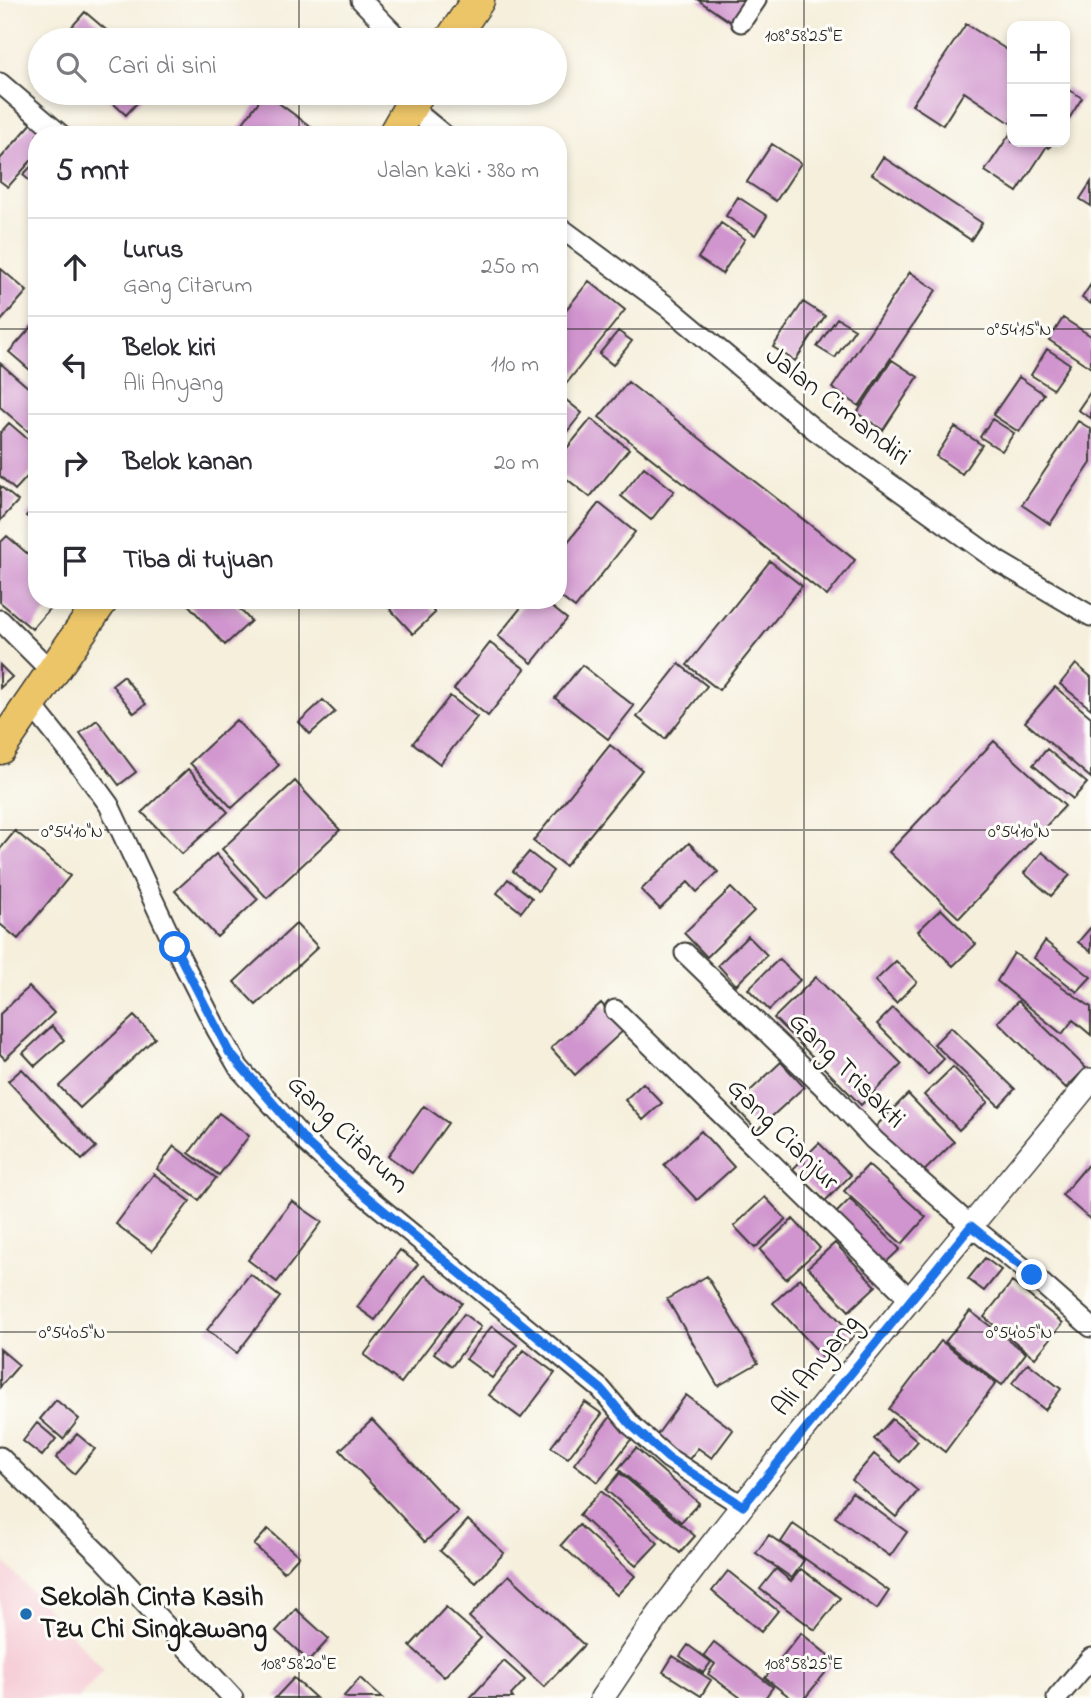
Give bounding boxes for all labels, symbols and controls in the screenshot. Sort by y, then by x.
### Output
map controls [1007,21,1070,147]
button: + [1007,21,1070,84]
text: 108°58'25"E [765,24,843,50]
search box [28,28,567,105]
icon: search [52,48,90,86]
text: Cari di sini [108,48,217,86]
button: − [1007,84,1070,147]
text: 5 mnt [56,150,129,194]
text: Jalan kaki · 380 m [377,155,539,188]
text: Lurus [123,232,184,270]
icon: ahead [56,248,94,286]
text: 250 m [481,251,539,284]
text: Gang Citarum [123,270,252,303]
text: 0°54'15"N [987,318,1051,344]
text: Belok kiri [123,330,216,368]
street label: Jalan Cimandiri [755,337,919,477]
icon: left [56,346,94,384]
text: 110 m [491,349,539,382]
text: Ali Anyang [123,368,223,401]
icon: right [56,444,94,482]
text: Belok kanan [123,444,252,482]
text: 20 m [494,447,539,480]
icon: arrive [56,542,94,580]
text: Tiba di tujuan [123,542,273,580]
text: 0°54'10"N [41,820,103,846]
text: 0°54'10"N [988,820,1050,846]
route start [159,931,190,962]
street label: Gang Trisakti [778,1003,914,1139]
street label: Gang Citarum [276,1066,418,1204]
street label: Gang Cianjur [716,1069,848,1201]
route end [1016,1259,1047,1290]
street label: Ali Anyang [763,1306,871,1426]
text: 0°54'05"N [39,1321,105,1347]
text: 0°54'05"N [986,1321,1052,1347]
place label: Sekolah Cinta Kasih Tzu Chi Singkawang [40,1578,267,1652]
marker: Sekolah Cinta Kasih Tzu Chi Singkawang [18,1606,34,1622]
text: 108°58'20"E [261,1652,337,1678]
text: 108°58'25"E [765,1652,843,1678]

